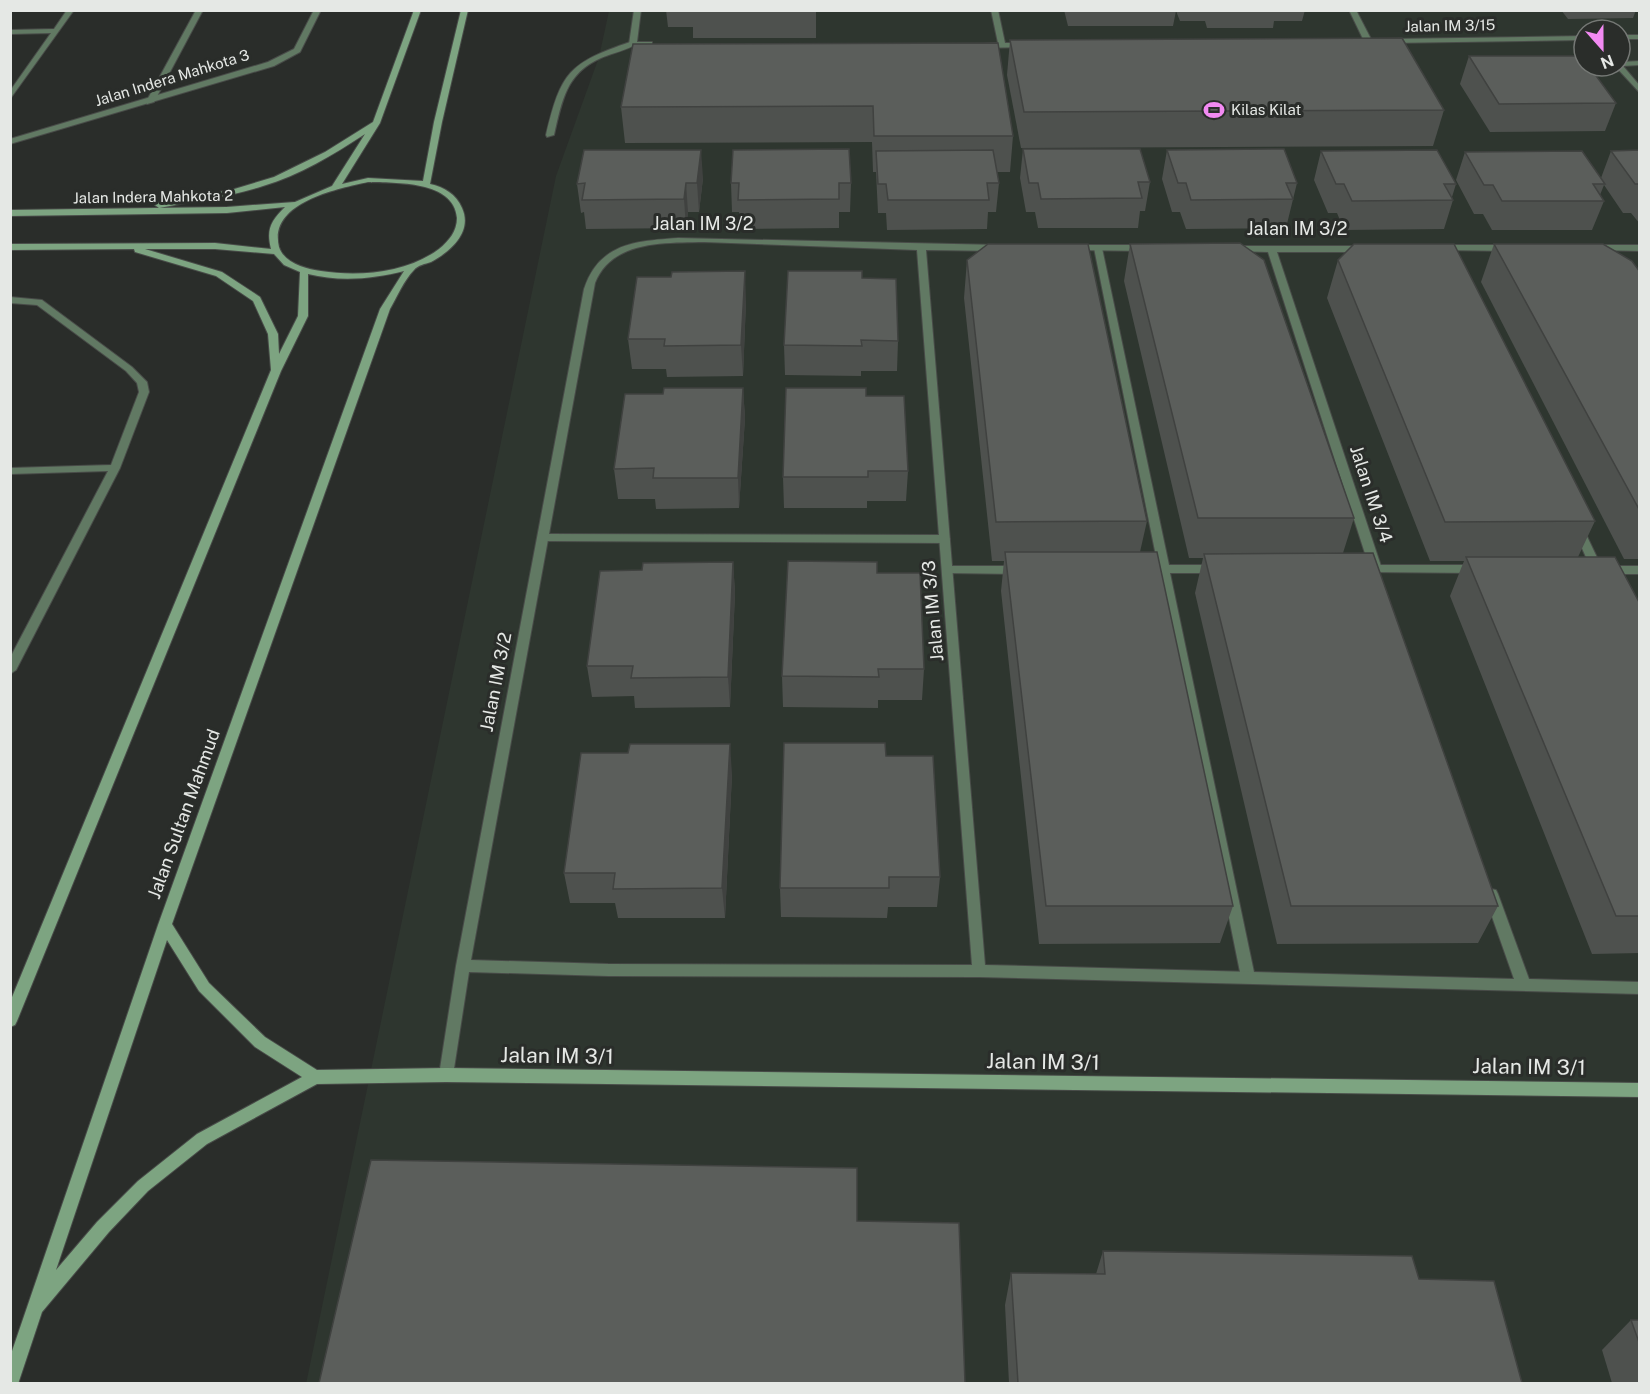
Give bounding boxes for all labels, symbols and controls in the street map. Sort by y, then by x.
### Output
street label: Jalan IM 3/15 [1404,16,1496,35]
north arrow [1572,18,1632,78]
street label: Jalan Indera Mahkota 3 [93,46,251,109]
text: N [1598,50,1616,73]
sports icon: Kilas Kilat [1202,98,1226,122]
place label: Kilas Kilat [1231,101,1301,118]
street label: Jalan Indera Mahkota 2 [73,187,233,206]
street label: Jalan IM 3/2 [653,213,753,234]
street label: Jalan IM 3/2 [1247,218,1347,239]
street label: Jalan IM 3/4 [1346,442,1397,545]
street label: Jalan IM 3/3 [918,560,947,662]
street label: Jalan IM 3/2 [476,630,515,733]
street label: Jalan Sultan Mahmud [143,726,224,902]
street label: Jalan IM 3/1 [500,1042,614,1069]
street label: Jalan IM 3/1 [986,1048,1100,1075]
street label: Jalan IM 3/1 [1472,1053,1586,1080]

